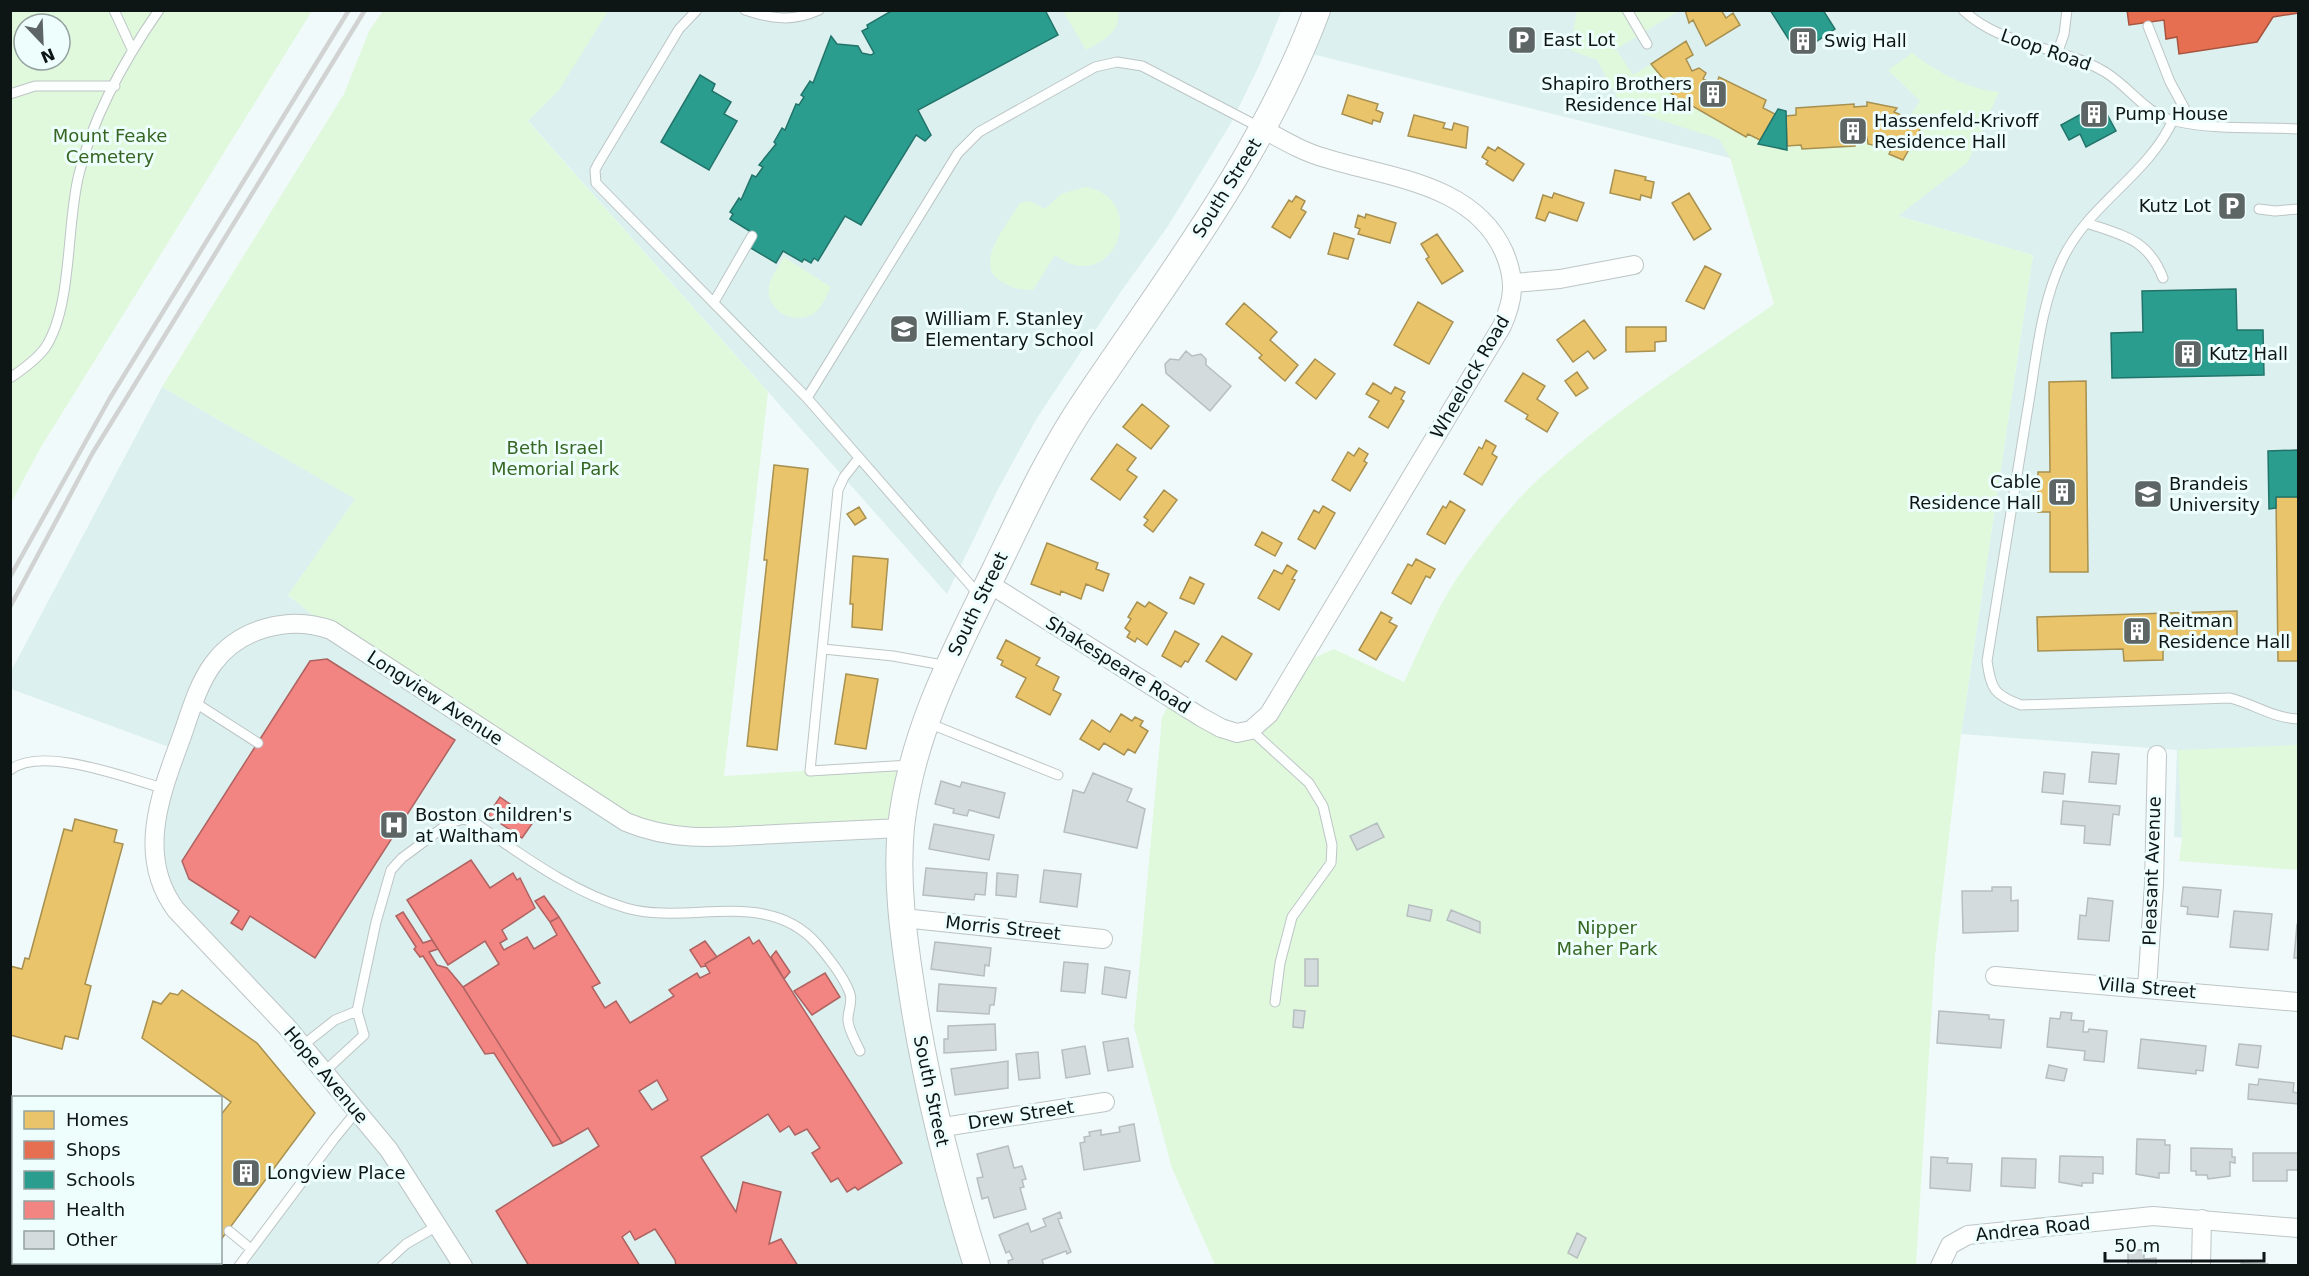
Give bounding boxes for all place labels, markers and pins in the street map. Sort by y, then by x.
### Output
parking icon: East Lot [1506,24,1538,56]
building icon: Swig Hall [1787,25,1819,57]
place label: East Lot [1543,29,1615,50]
place label: Swig Hall [1824,30,1907,51]
place label: Shapiro Brothers Residence Hal [1541,73,1692,115]
building icon: Shapiro Brothers Residence Hal [1697,78,1729,110]
building icon: Pump House [2078,98,2110,130]
place label: Pump House [2115,103,2228,124]
place label: Hassenfeld-Krivoff Residence Hall [1874,110,2039,152]
building icon: Hassenfeld-Krivoff Residence Hall [1837,115,1869,147]
parking icon: Kutz Lot [2216,190,2248,222]
place label: Kutz Lot [2139,195,2211,216]
place label: William F. Stanley Elementary School [925,308,1094,350]
school or university icon: William F. Stanley Elementary School [888,313,920,345]
building icon: Kutz Hall [2172,338,2204,370]
place label: Kutz Hall [2209,343,2288,364]
place label: Cable Residence Hall [1909,471,2041,513]
place label: Brandeis University [2169,473,2260,515]
building icon: Cable Residence Hall [2046,476,2078,508]
school or university icon: Brandeis University [2132,478,2164,510]
place label: Reitman Residence Hall [2158,610,2290,652]
building icon: Reitman Residence Hall [2121,615,2153,647]
place label: Boston Children's at Waltham [415,804,572,846]
hospital icon: Boston Children's at Waltham [378,809,410,841]
building icon: Longview Place [230,1157,262,1189]
place label: Longview Place [267,1162,406,1183]

